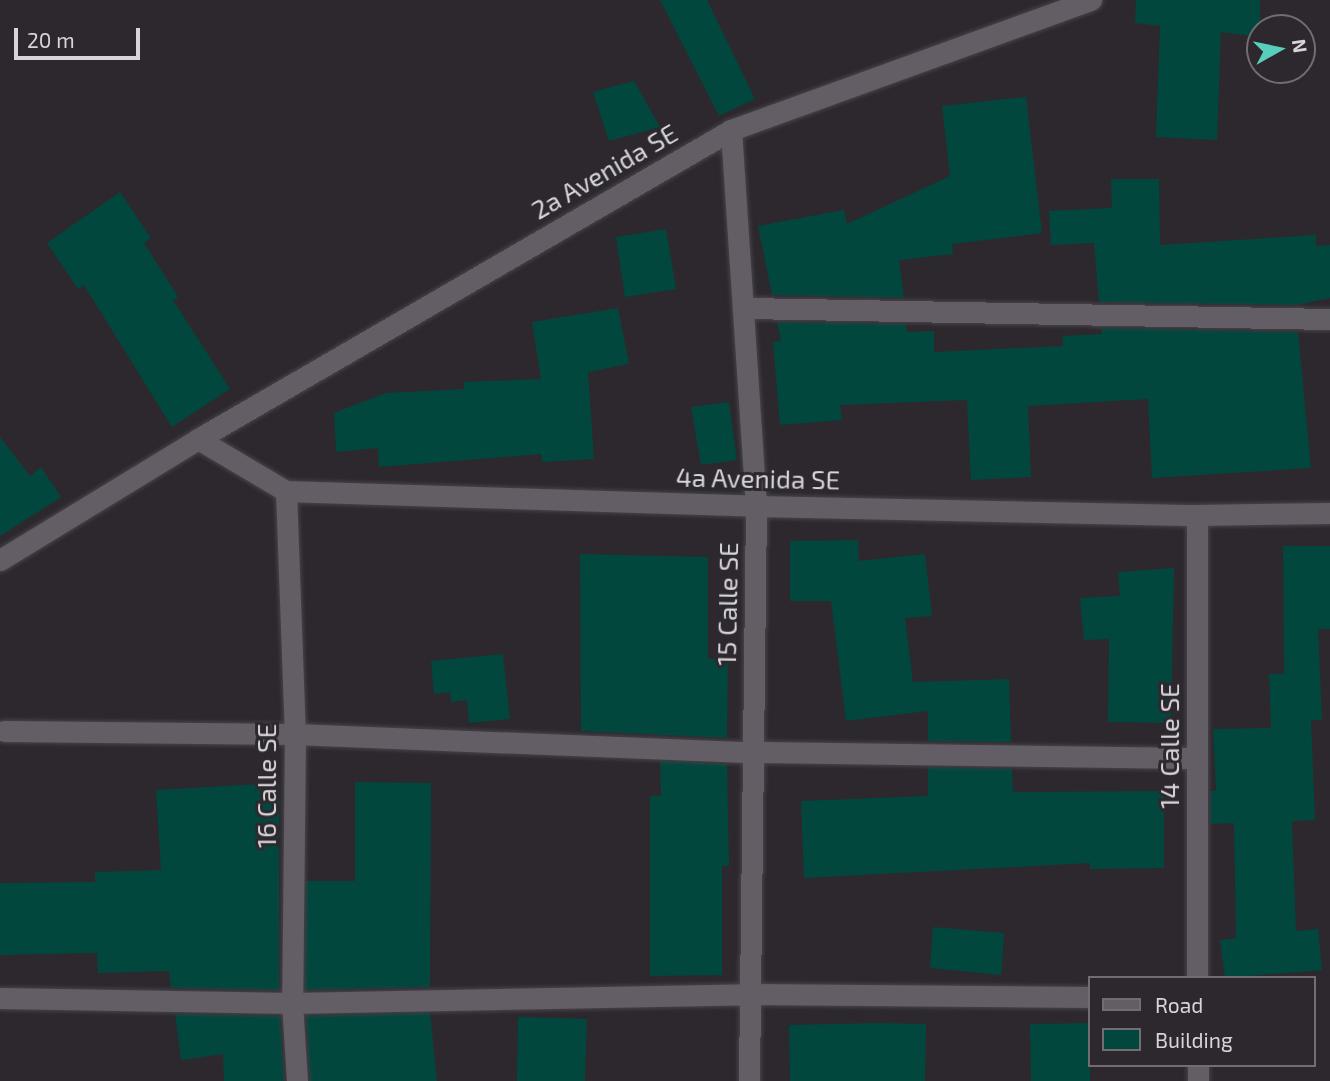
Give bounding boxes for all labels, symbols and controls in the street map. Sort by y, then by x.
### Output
scale bar [18,14,144,58]
north arrow [1246,14,1316,84]
text: 20 m [27,27,75,52]
text: N [1288,37,1313,55]
street label: 2a Avenida SE [525,117,683,225]
street label: 4a Avenida SE [675,461,841,495]
street label: 15 Calle SE [710,542,744,666]
street label: 14 Calle SE [1153,683,1185,809]
street label: 16 Calle SE [250,724,282,848]
legend [1088,976,1316,1067]
text: Road [1155,992,1203,1017]
text: Building [1155,1027,1233,1052]

